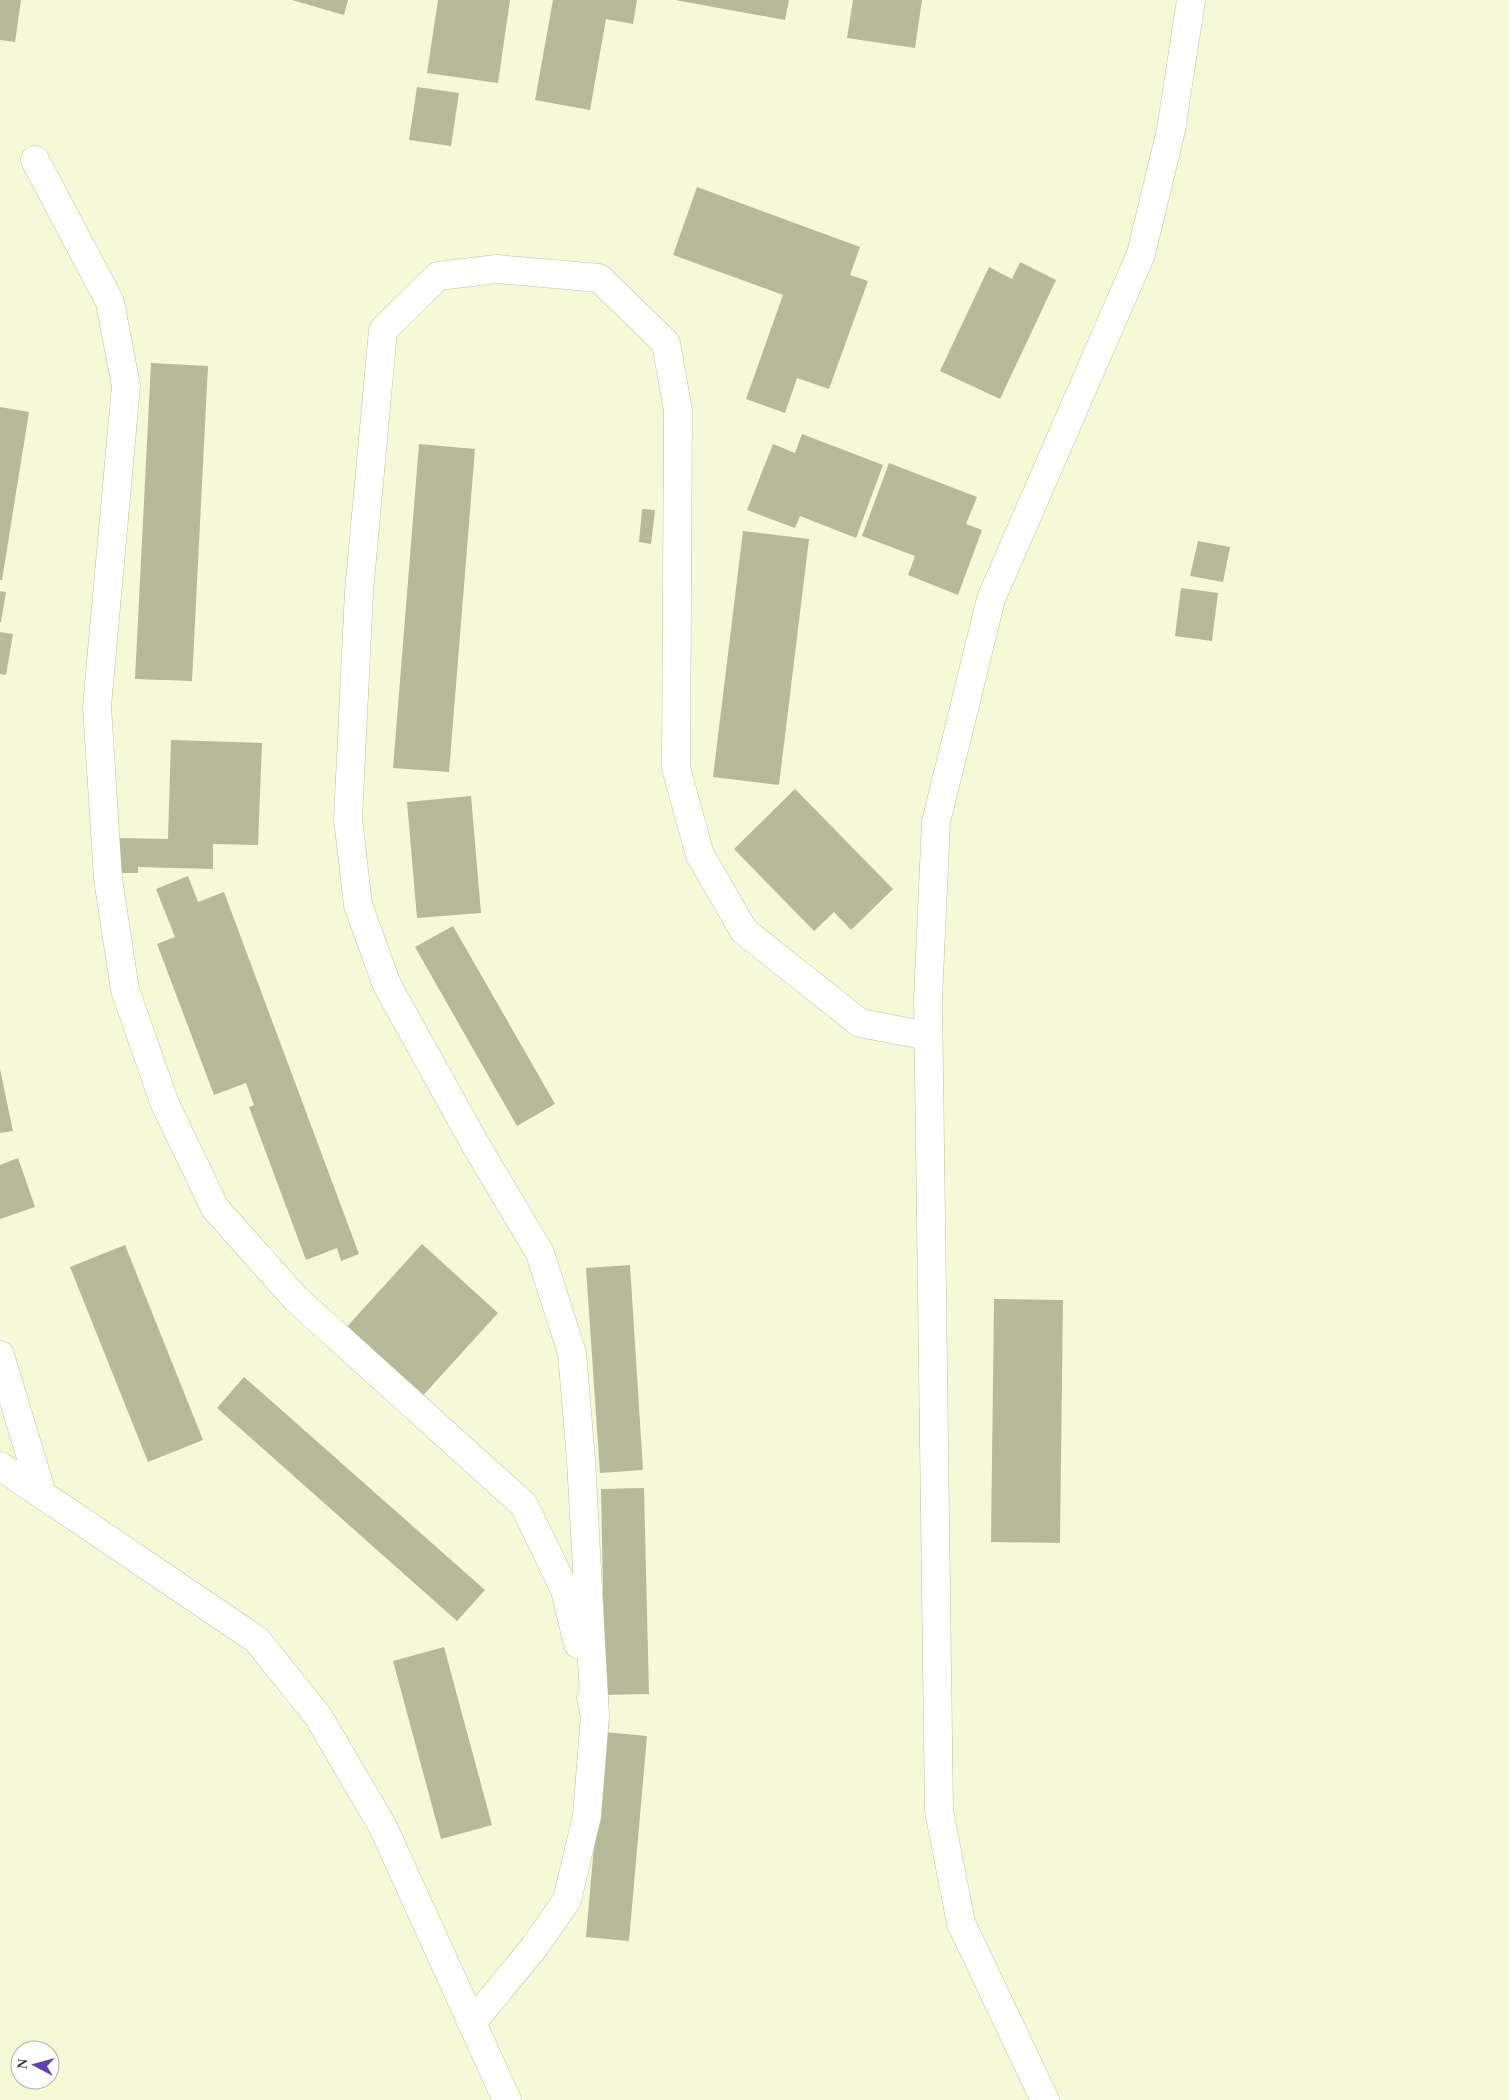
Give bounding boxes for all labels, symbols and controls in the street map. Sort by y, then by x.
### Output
north arrow [10,2040,60,2090]
text: N [15,2058,31,2070]

